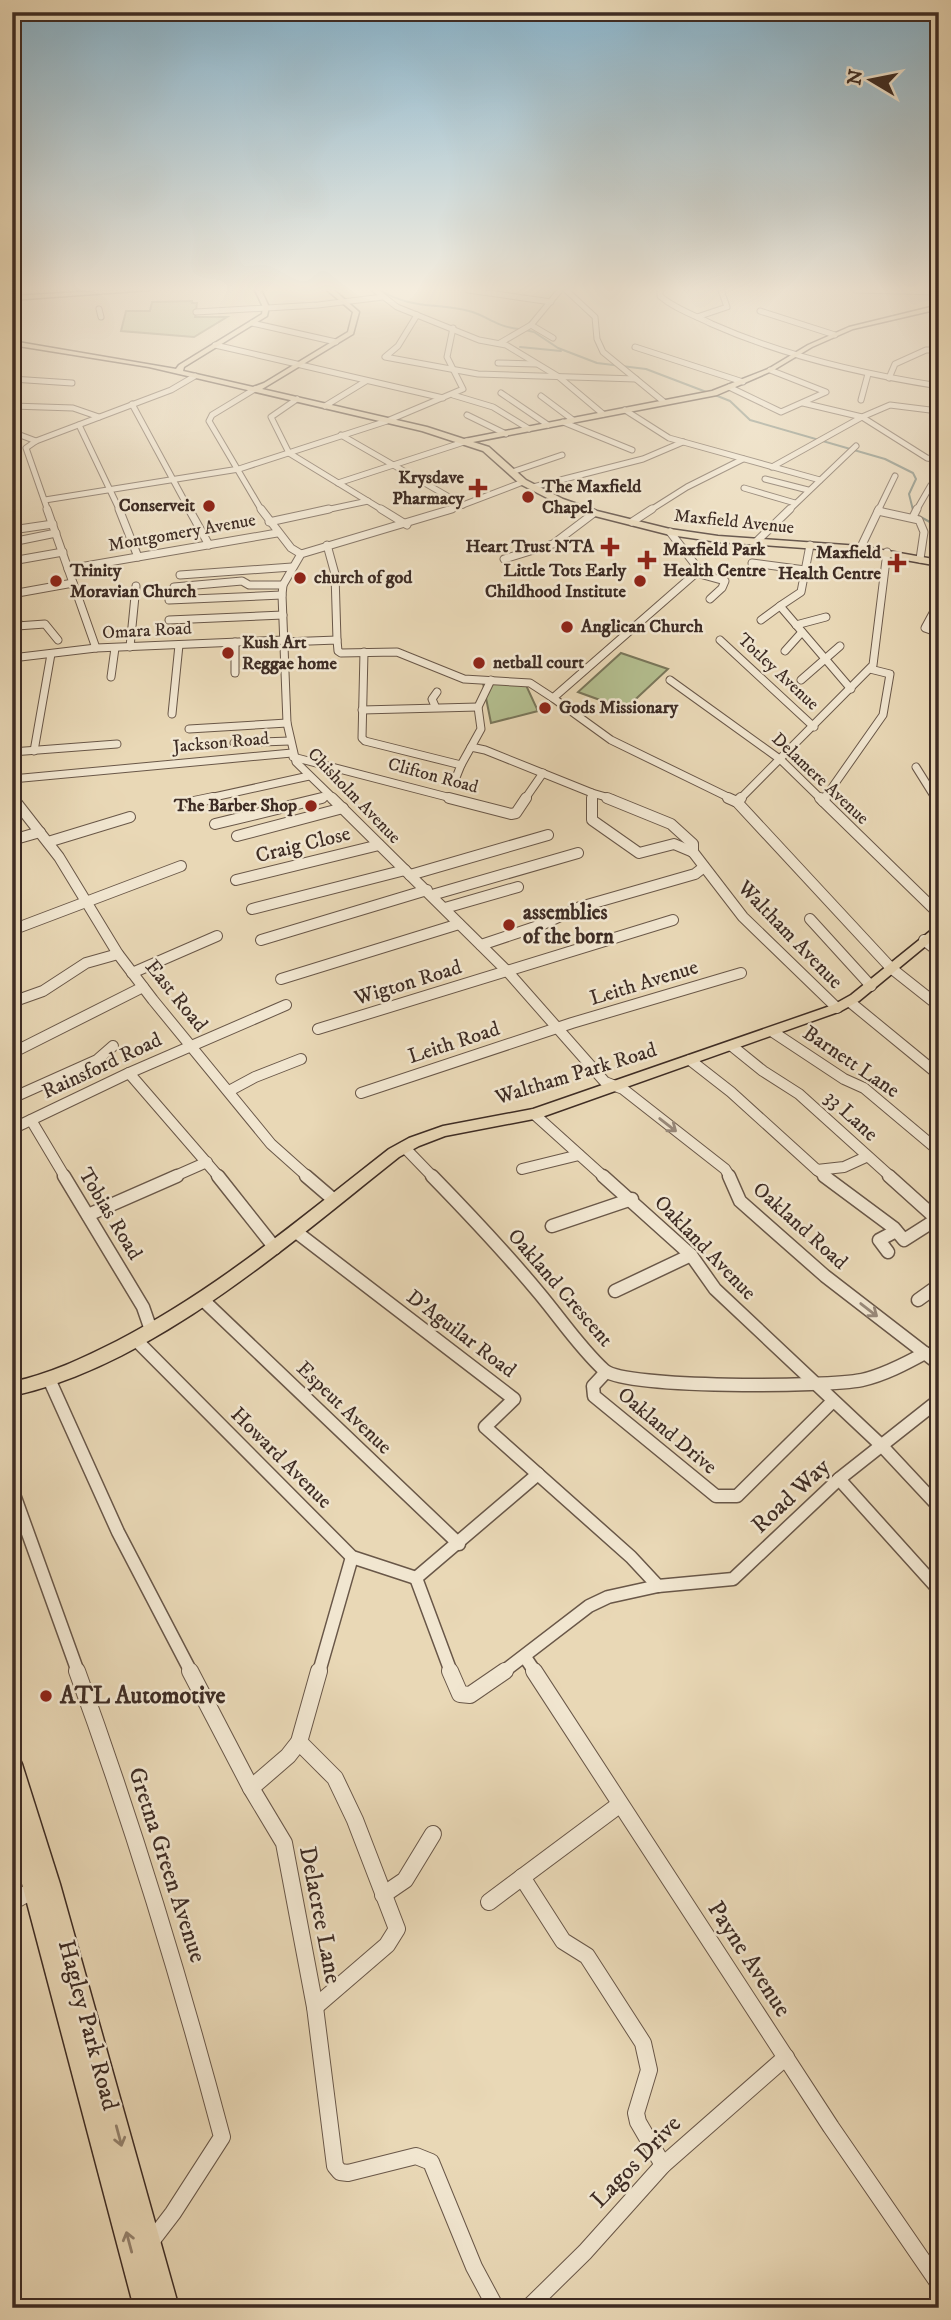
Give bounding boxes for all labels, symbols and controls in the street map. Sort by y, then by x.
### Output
north arrow [836,46,906,116]
text: N [843,67,868,87]
place label: Krysdave Pharmacy [392,467,465,510]
place label: The Maxfield Chapel [541,476,642,519]
marker: Krysdave Pharmacy [470,480,486,496]
marker: The Maxfield Chapel [520,489,536,505]
place label: Conserveit [119,495,195,517]
marker: Conserveit [201,498,217,514]
street label: Maxfield Avenue [673,505,795,539]
street label: Montgomery Avenue [106,509,258,557]
place label: Heart Trust NTA [466,536,595,558]
marker: Heart Trust NTA [600,537,620,557]
place label: Maxfield Park Health Centre [663,539,767,582]
place label: Maxfield Health Centre [778,542,882,585]
marker: Maxfield Park Health Centre [637,550,657,570]
marker: Maxfield Health Centre [887,553,907,573]
place label: Trinity Moravian Church [69,560,197,603]
place label: Little Tots Early Childhood Institute [485,560,627,603]
place label: church of god [314,567,413,589]
marker: church of god [292,570,308,586]
marker: Trinity Moravian Church [48,573,64,589]
marker: Little Tots Early Childhood Institute [632,573,648,589]
place label: Anglican Church [580,616,704,638]
street label: Omara Road [102,618,192,644]
marker: Anglican Church [559,619,575,635]
street label: Totley Avenue [733,629,823,715]
place label: Kush Art Reggae home [242,632,337,675]
marker: Kush Art Reggae home [220,645,236,661]
place label: netball court [493,652,584,674]
marker: netball court [471,655,487,671]
place label: Gods Missionary [559,697,678,719]
marker: Gods Missionary [537,700,553,716]
street label: Jackson Road [170,728,270,758]
street label: Delamere Avenue [767,728,873,830]
street label: Chisholm Avenue [303,743,405,849]
street label: Clifton Road [385,753,481,799]
place label: The Barber Shop [173,795,297,817]
marker: The Barber Shop [303,798,319,814]
street label: Craig Close [253,821,353,869]
street label: Waltham Avenue [731,875,848,995]
place label: assemblies of the born [523,900,615,950]
marker: assemblies of the born [501,917,517,933]
street label: Wigton Road [350,954,465,1012]
street label: Leith Avenue [587,954,702,1012]
street label: East Road [139,955,213,1038]
street label: Leith Road [405,1016,504,1070]
street label: Barnett Lane [798,1020,905,1104]
street label: Rainsford Road [38,1027,167,1105]
street label: Waltham Park Road [491,1037,660,1111]
street label: 33 Lane [819,1085,883,1147]
one-way arrow [659,1117,677,1132]
street label: Tobias Road [72,1163,148,1265]
street label: Oakland Road [747,1177,853,1276]
street label: Oakland Avenue [648,1190,762,1306]
street label: Oakland Crescent [502,1224,619,1353]
street label: D'Aguilar Road [401,1284,521,1384]
one-way arrow [859,1302,877,1317]
street label: Espeut Avenue [291,1356,397,1460]
street label: Oakland Drive [612,1382,722,1480]
street label: Howard Avenue [225,1402,337,1514]
street label: Road Way [745,1452,837,1540]
place label: ATL Automotive [59,1681,226,1711]
marker: ATL Automotive [38,1688,54,1704]
street label: Gretna Green Avenue [121,1764,213,1967]
street label: Delacree Lane [292,1844,348,1986]
street label: Payne Avenue [700,1895,798,2023]
street label: Hagley Park Road [51,1936,125,2114]
street label: Lagos Drive [584,2109,688,2215]
one-way arrow [113,2124,126,2147]
one-way arrow [121,2231,134,2253]

